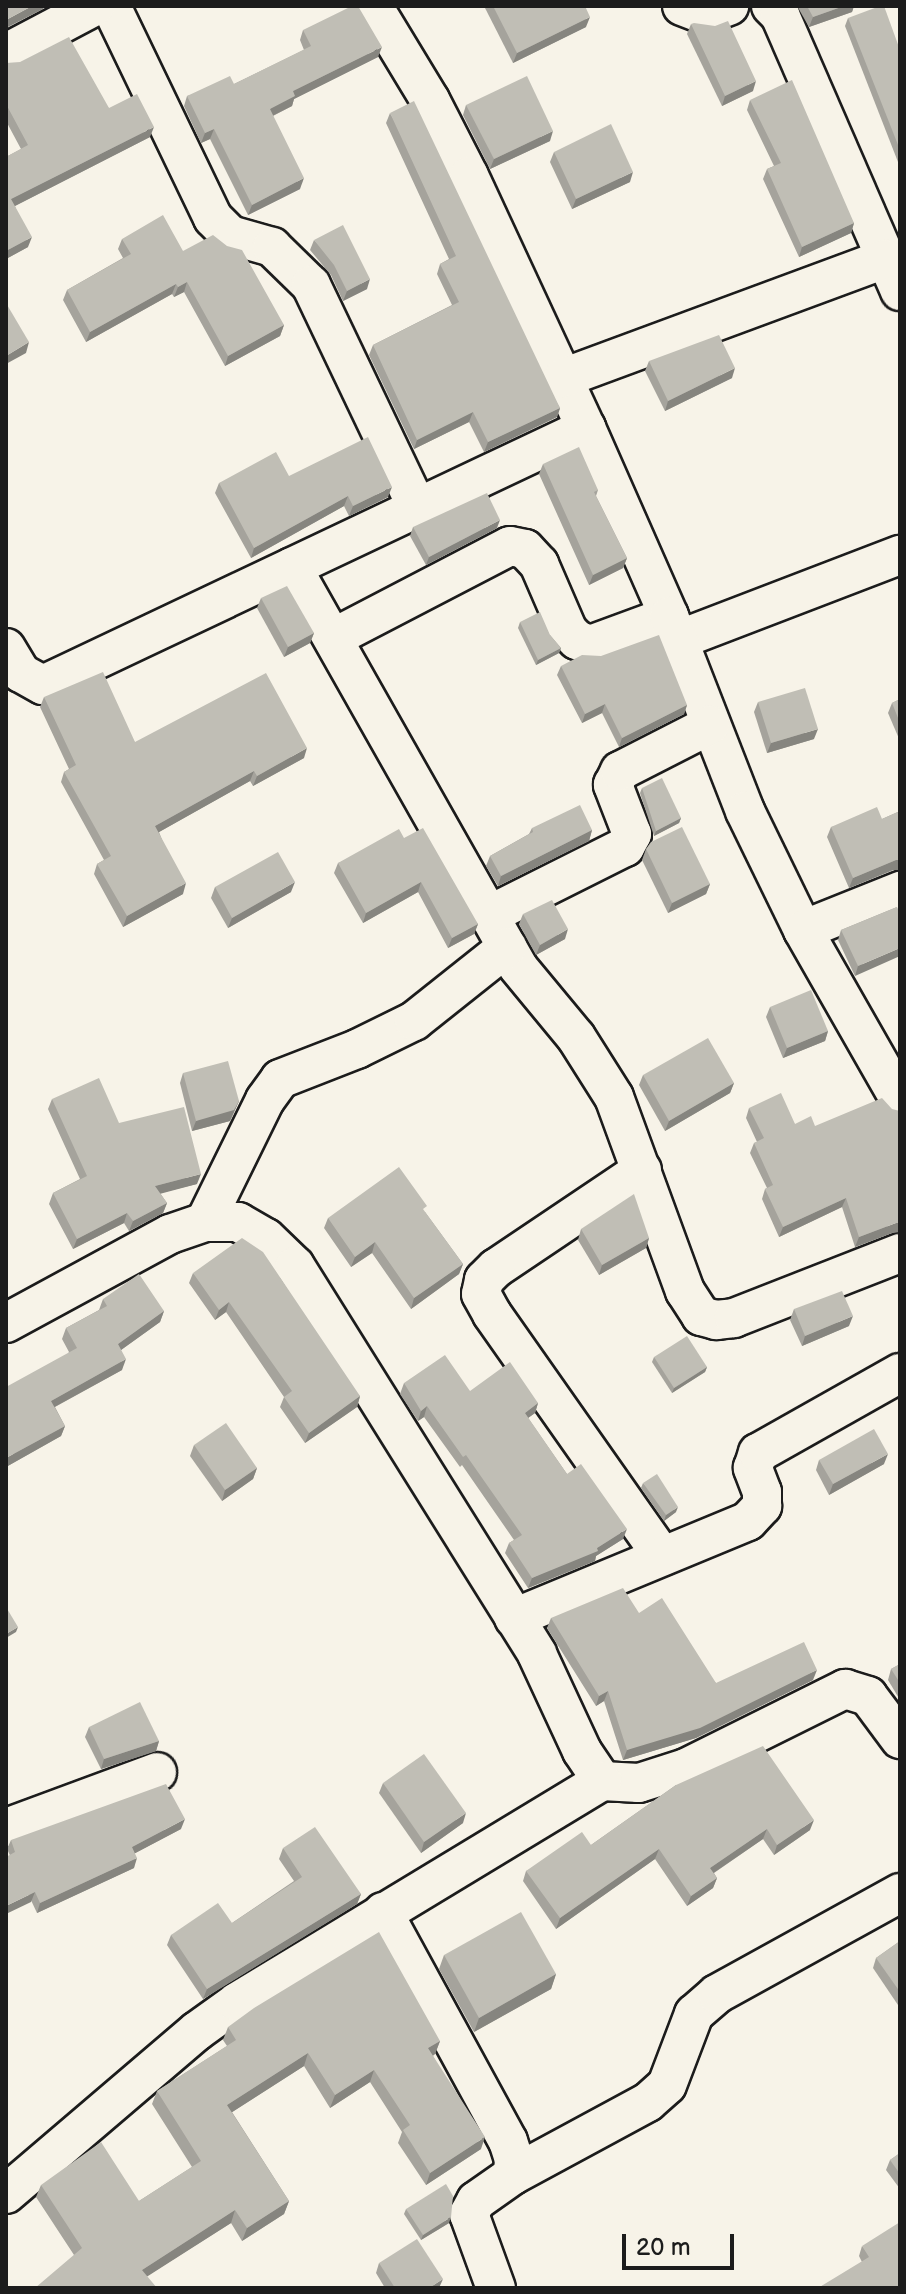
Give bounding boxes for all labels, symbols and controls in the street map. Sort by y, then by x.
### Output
scale bar [626,2218,738,2268]
text: 20 m [636,2233,691,2262]

